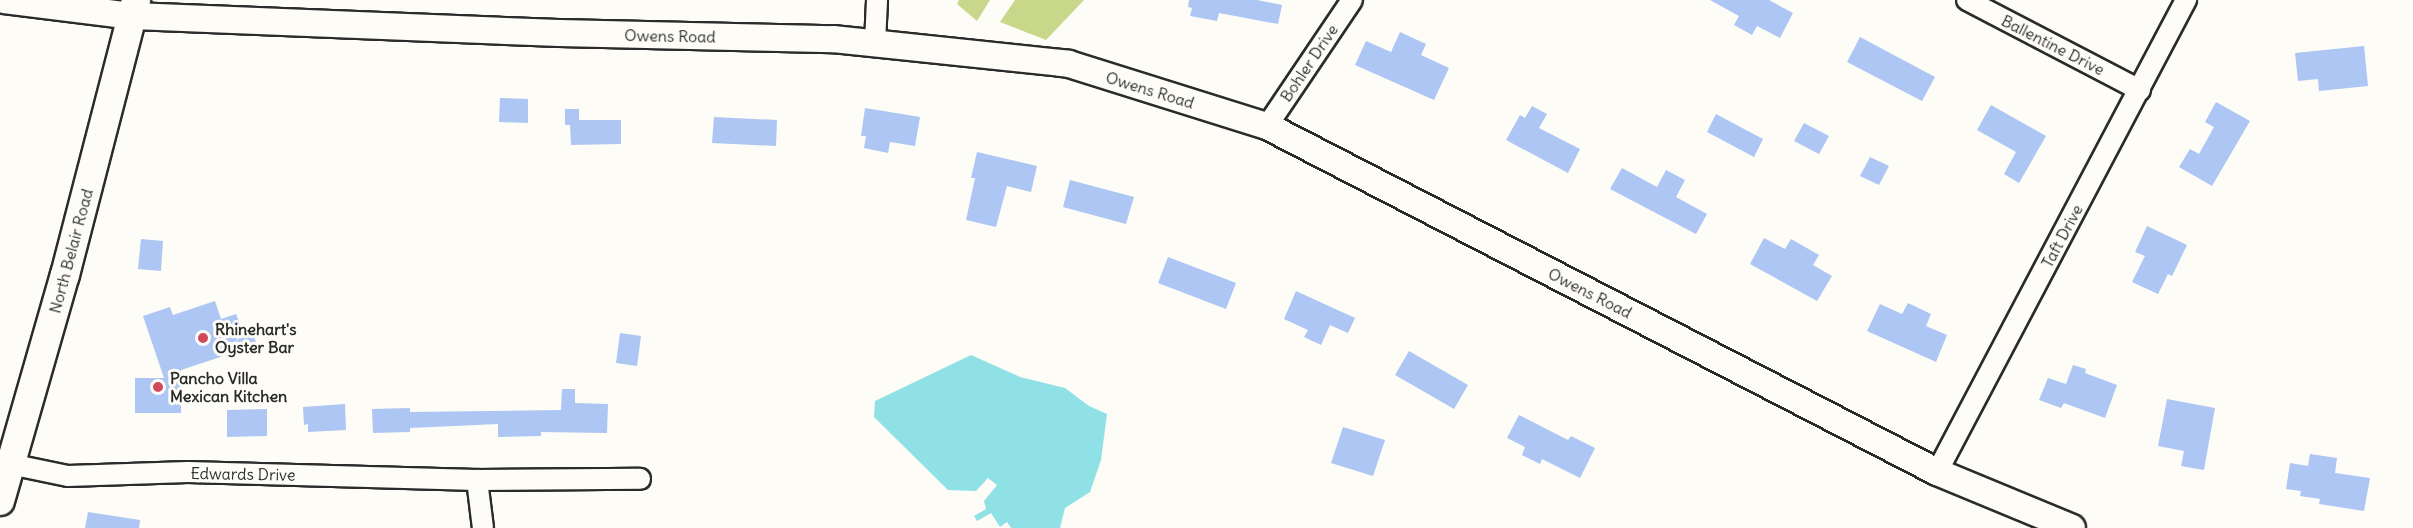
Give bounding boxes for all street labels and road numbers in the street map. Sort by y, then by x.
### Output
street label: Ballentine Drive [1998,11,2108,79]
street label: Bohler Drive [1276,21,1342,105]
street label: Owens Road [624,26,716,46]
street label: Owens Road [1103,67,1197,113]
street label: North Belair Road [45,187,97,315]
street label: Taft Drive [2037,201,2087,271]
street label: Owens Road [1545,264,1635,322]
street label: Edwards Drive [190,463,296,485]

